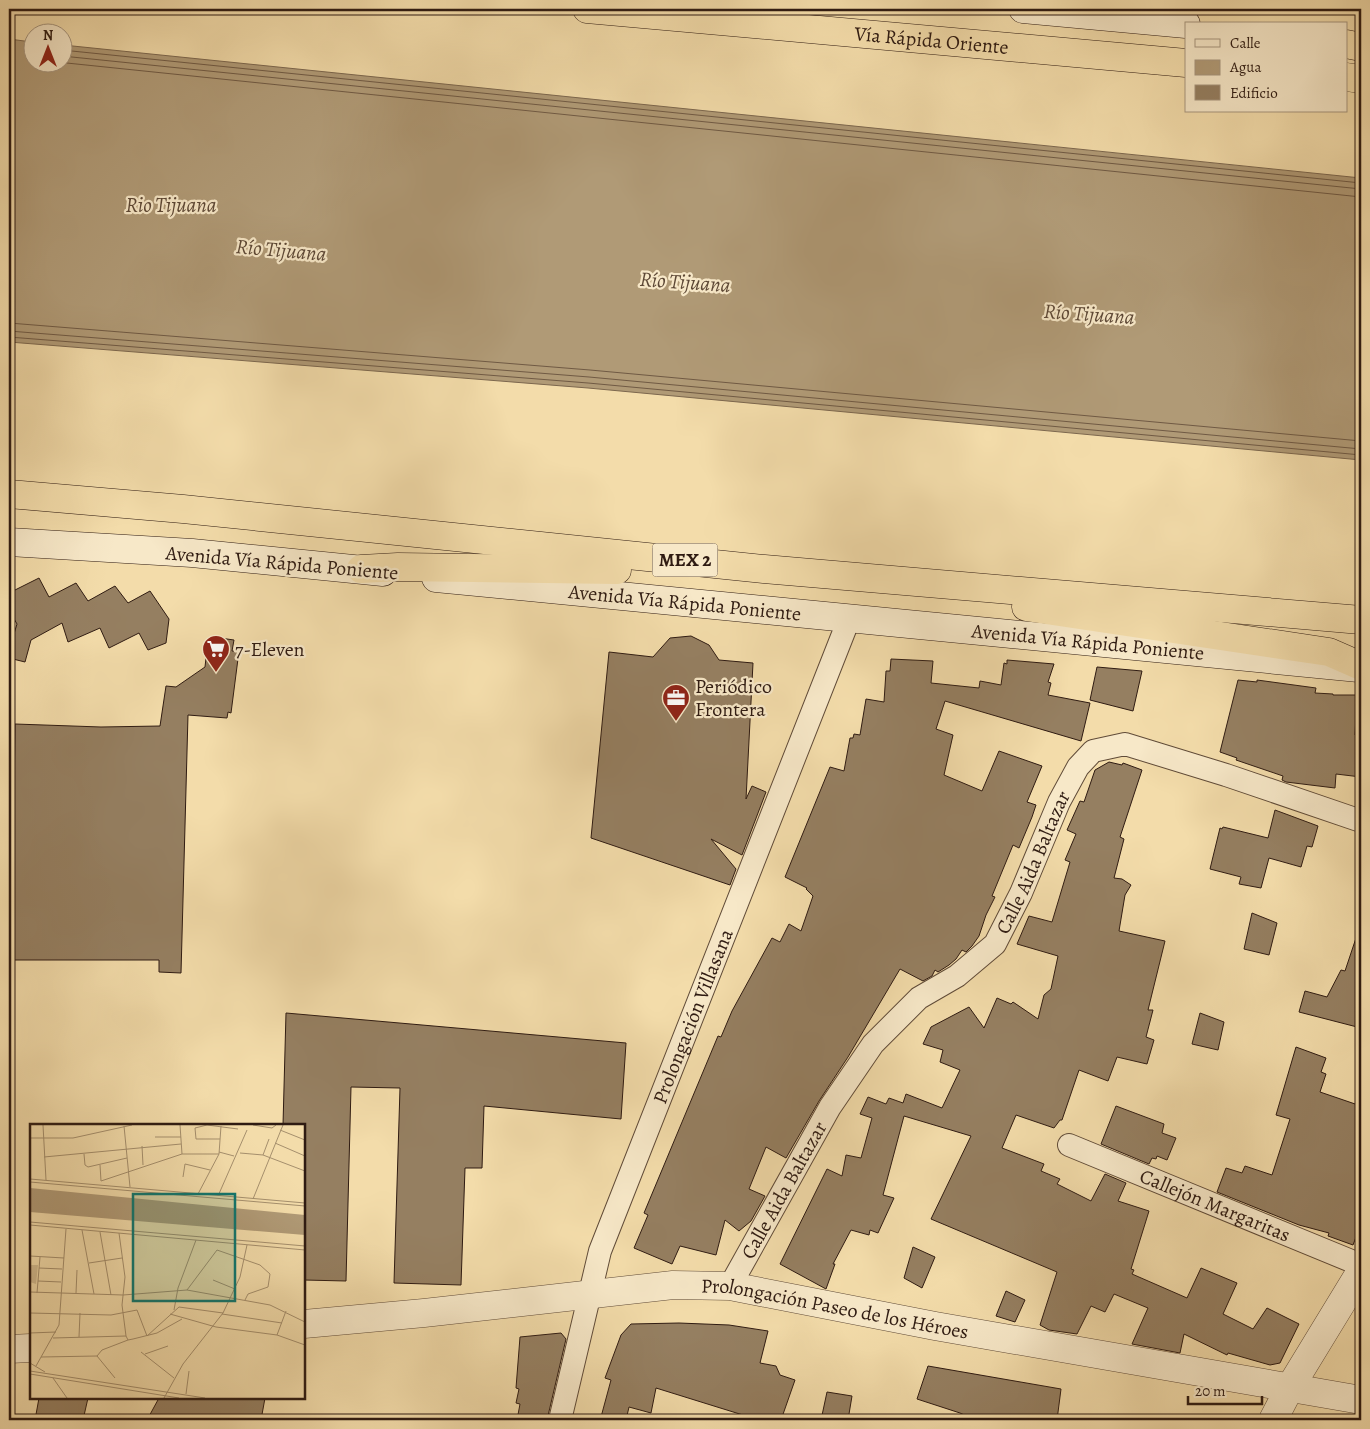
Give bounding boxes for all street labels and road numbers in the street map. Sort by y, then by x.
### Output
street label: Vía Rápida Oriente [852,20,1010,60]
street label: Avenida Vía Rápida Poniente [164,539,399,587]
road number: MEX 2 [652,544,718,576]
street label: Avenida Vía Rápida Poniente [566,577,802,627]
street label: Avenida Vía Rápida Poniente [969,617,1205,666]
street label: Calle Aida Baltazar [989,786,1076,938]
street label: Prolongación Villasana [646,924,739,1108]
street label: Calle Aida Baltazar [734,1116,833,1264]
street label: Callejón Margaritas [1136,1162,1295,1248]
street label: Prolongación Paseo de los Héroes [701,1272,971,1345]

